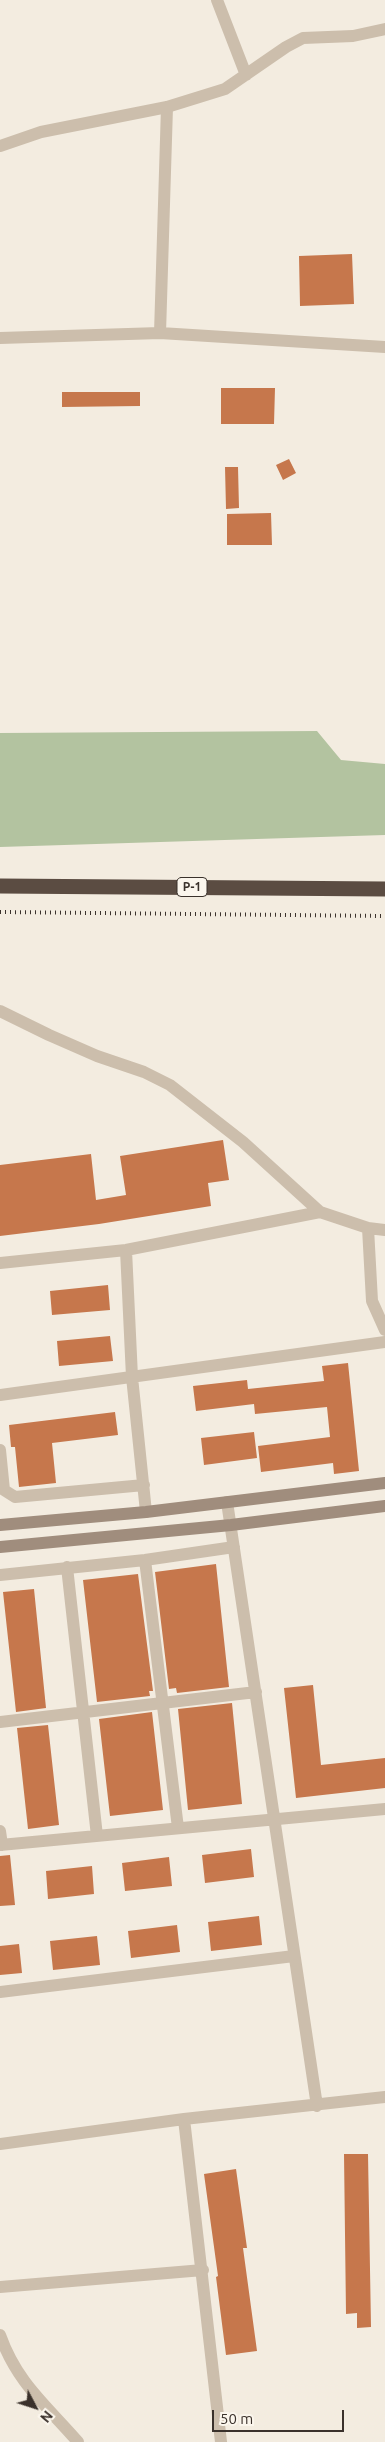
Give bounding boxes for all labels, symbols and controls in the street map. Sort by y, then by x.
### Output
road number: P-1 [177,878,207,896]
north arrow [10,2382,60,2432]
scale bar [215,2400,348,2432]
text: N [37,2407,56,2426]
text: 50 m [220,2410,253,2427]

